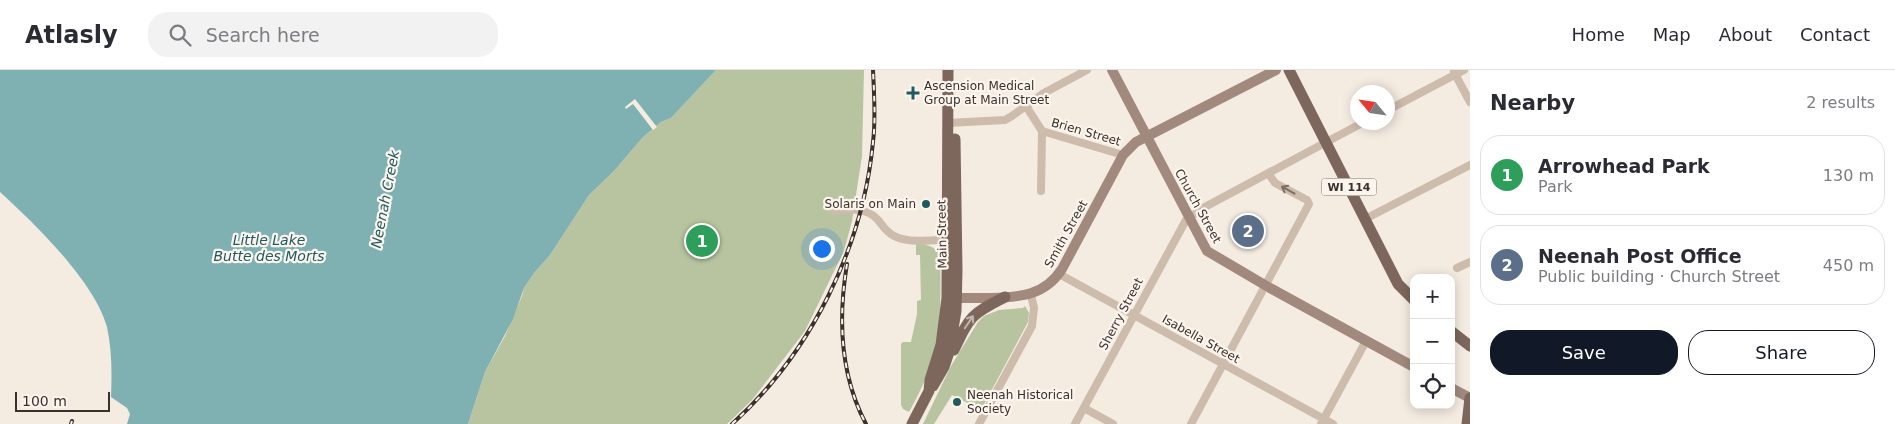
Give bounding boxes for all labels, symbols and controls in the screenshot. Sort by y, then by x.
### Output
search box [148,12,498,57]
text: Atlasly [25,21,118,49]
icon: search [166,21,194,49]
text: Search here [206,24,320,46]
text: Home [1572,24,1625,45]
text: Map [1653,24,1691,45]
text: About [1719,24,1772,45]
text: Contact [1800,24,1870,45]
place label: Ascension Medical Group at Main Street [924,79,1049,107]
north arrow [1350,85,1395,130]
marker: Ascension Medical Group at Main Street [906,86,920,100]
text: Nearby [1490,91,1575,115]
text: 2 results [1806,93,1875,112]
street label: Brien Street [1050,115,1123,149]
water label: Neenah Creek [368,148,403,249]
text: Arrowhead Park [1538,155,1710,177]
street label: Church Street [1172,166,1224,246]
text: 1 [1501,166,1513,185]
text: 130 m [1823,166,1874,185]
text: Park [1538,177,1573,196]
road number: WI 114 [1322,178,1376,195]
one-way arrow [1280,185,1295,195]
place label: Solaris on Main [825,197,916,211]
street label: Smith Street [1042,197,1090,270]
marker: Solaris on Main [920,198,932,210]
street label: Main Street [934,199,950,269]
pin: 2 [1232,212,1264,250]
pin: 1 [686,222,718,260]
water label: Little Lake Butte des Morts [214,232,324,264]
your location [809,236,835,262]
text: Neenah Post Office [1538,245,1742,267]
text: 2 [1501,256,1513,275]
text: 450 m [1823,256,1874,275]
text: Public building · Church Street [1538,267,1780,286]
map controls [1410,274,1455,409]
button: + [1410,274,1455,319]
street label: Sherry Street [1096,275,1146,352]
street label: Isabella Street [1160,312,1242,366]
one-way arrow [964,316,974,330]
button: − [1410,319,1455,364]
button: Save [1490,330,1678,375]
button: Share [1688,330,1875,375]
button: locate [1410,364,1455,409]
place label: Neenah Historical Society [967,388,1073,416]
scale bar [15,389,110,412]
text: 100 m [22,393,67,409]
marker: Neenah Historical Society [951,396,963,408]

